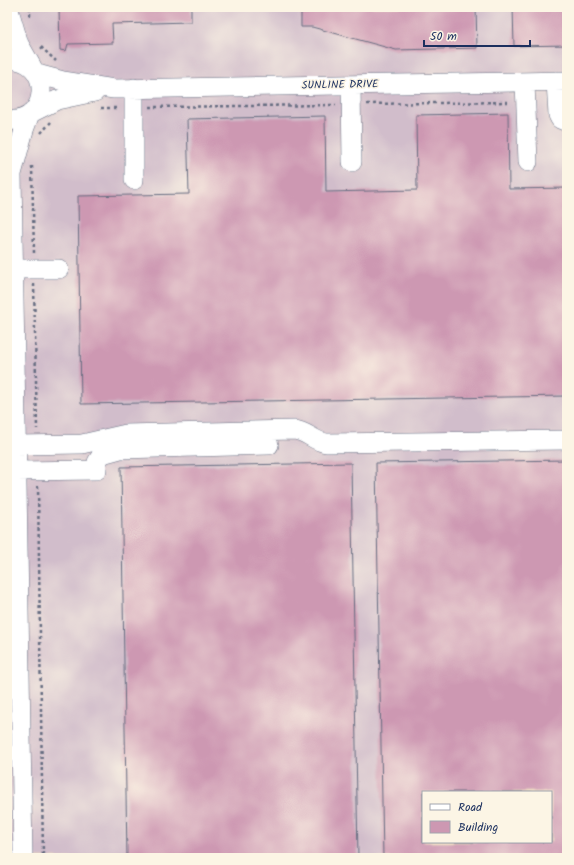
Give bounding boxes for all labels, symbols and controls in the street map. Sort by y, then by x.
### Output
scale bar [424,22,530,48]
text: 50 m [430,27,457,46]
street label: SUNLINE DRIVE [301,75,379,95]
legend [422,791,552,843]
text: Road [458,798,483,817]
text: Building [458,818,498,837]

